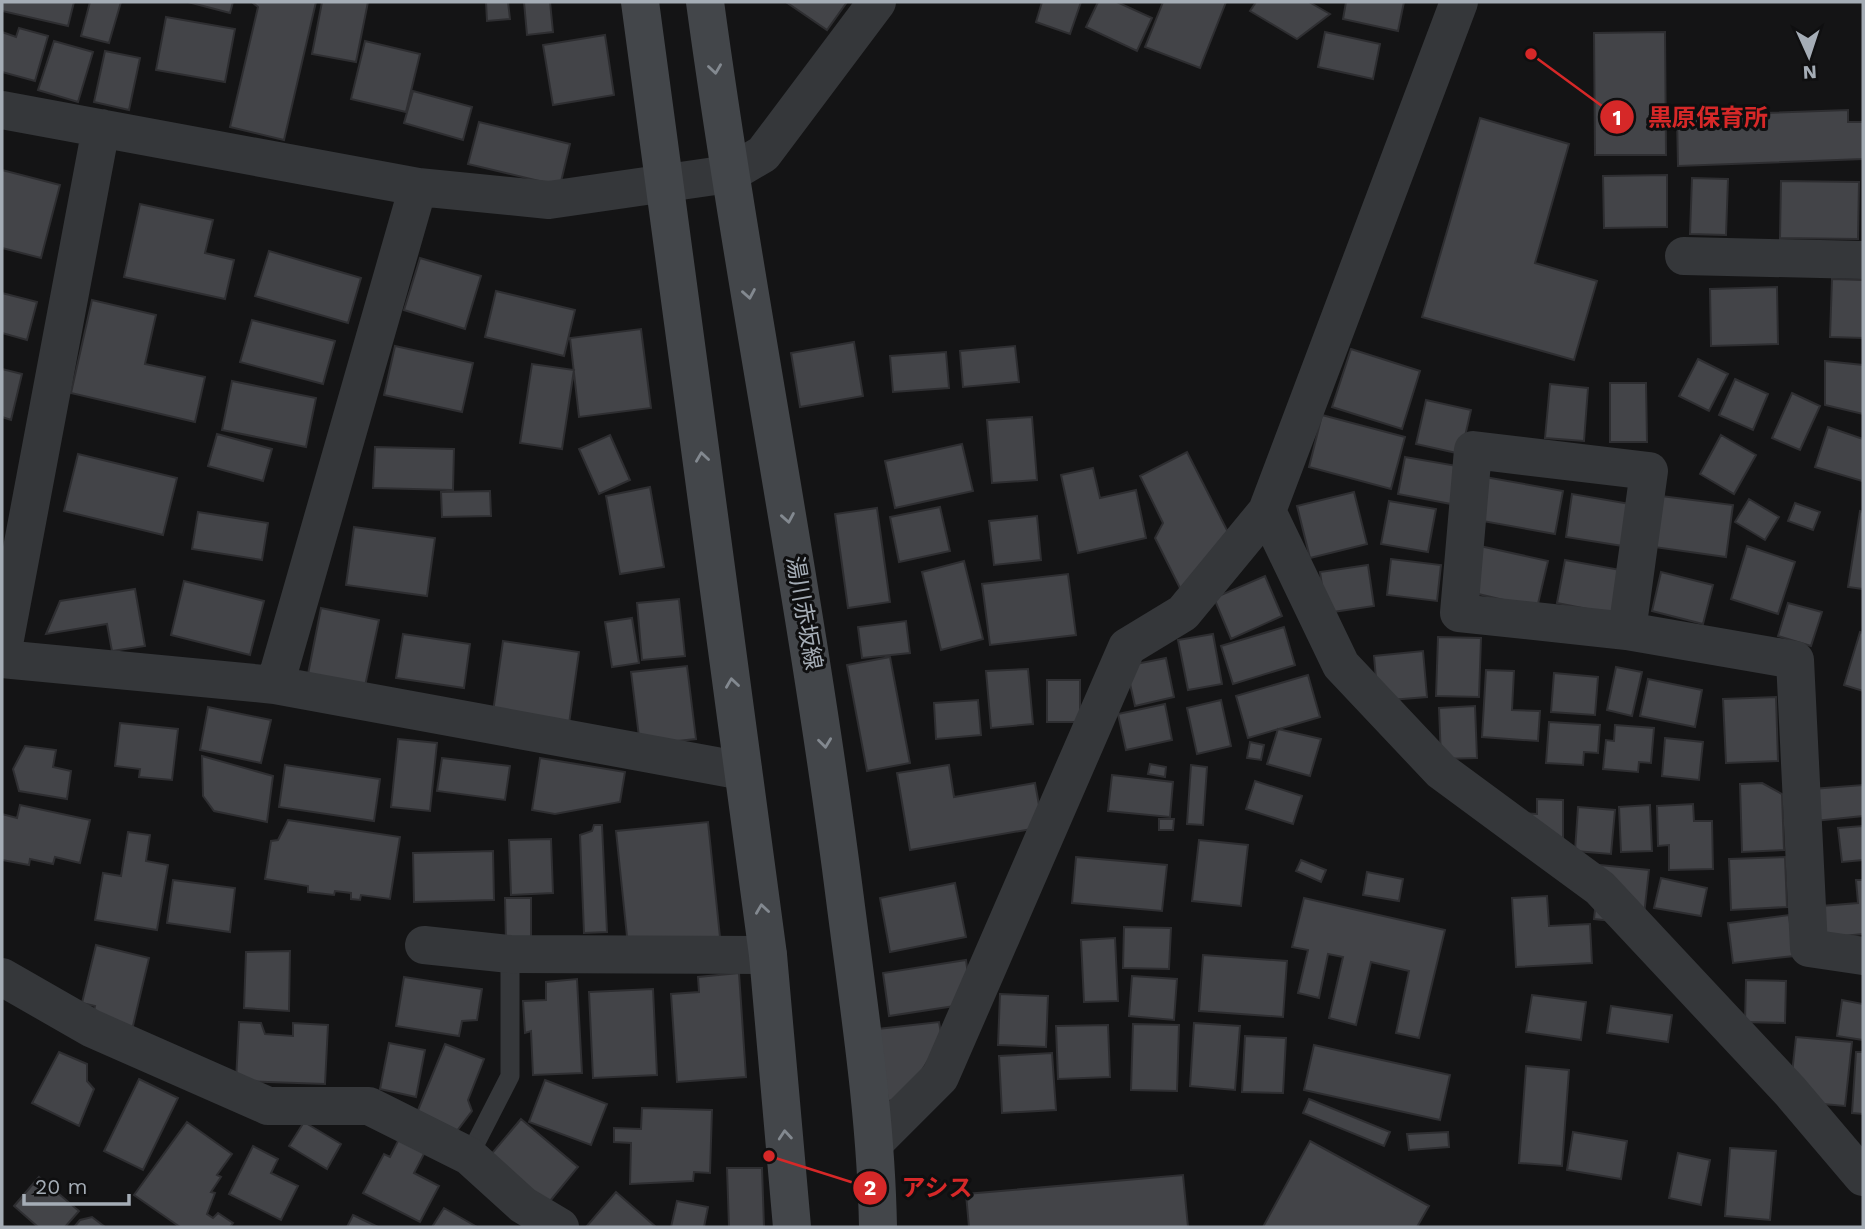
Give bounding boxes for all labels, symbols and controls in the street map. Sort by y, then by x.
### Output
north arrow [1774,21,1844,91]
text: N [1802,61,1818,84]
one-way arrow [707,64,722,75]
callout: 黒原保育所 [1599,95,1782,140]
text: 黒原保育所 [1648,104,1768,132]
text: 1 [1612,105,1622,130]
one-way arrow [741,288,756,300]
one-way arrow [695,452,710,463]
one-way arrow [779,512,794,524]
street label: 湯川赤坂線 [781,554,827,672]
one-way arrow [724,677,739,689]
one-way arrow [818,737,833,749]
one-way arrow [754,903,769,914]
one-way arrow [777,1129,792,1141]
scale bar [24,1162,130,1206]
callout: アシス [852,1165,987,1210]
text: 20 m [35,1174,87,1199]
text: アシス [901,1174,973,1202]
text: 2 [864,1175,876,1200]

